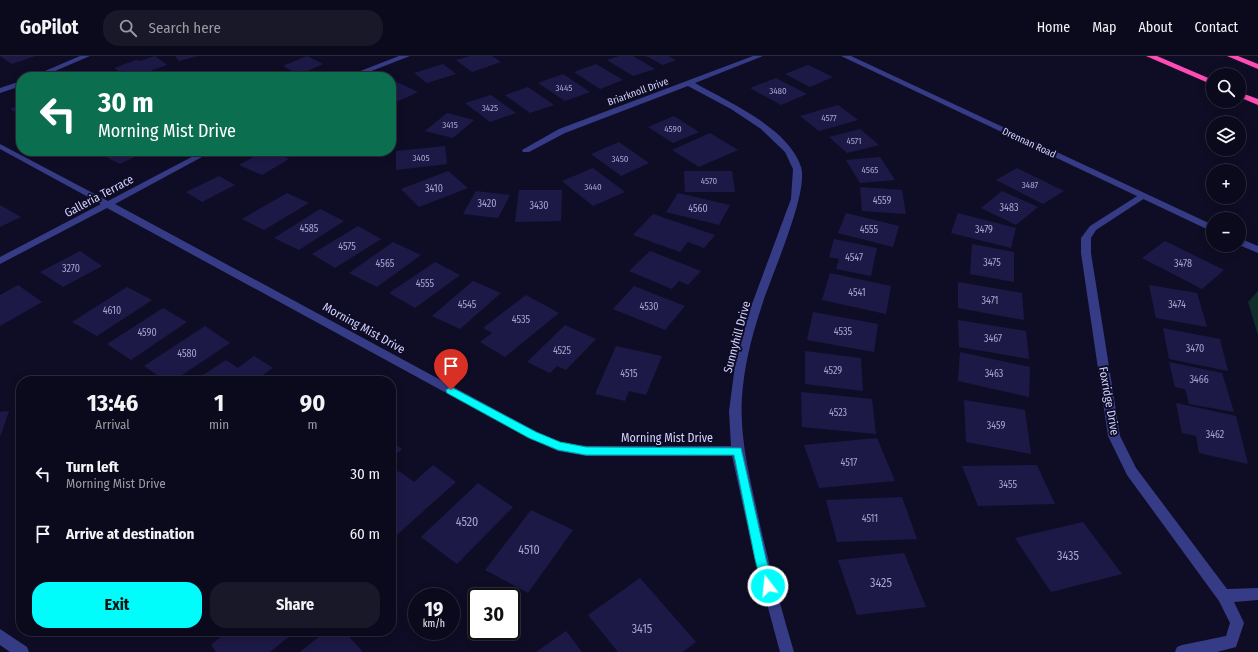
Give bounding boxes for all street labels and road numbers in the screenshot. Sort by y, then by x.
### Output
street label: Briarknoll Drive [606,75,670,109]
street label: Drennan Road [1000,125,1058,161]
street label: Galleria Terrace [62,172,136,220]
street label: Sunnyhill Drive [721,299,753,375]
street label: Morning Mist Drive [320,300,408,356]
street label: Foxridge Drive [1096,366,1122,437]
street label: Morning Mist Drive [621,431,713,445]

